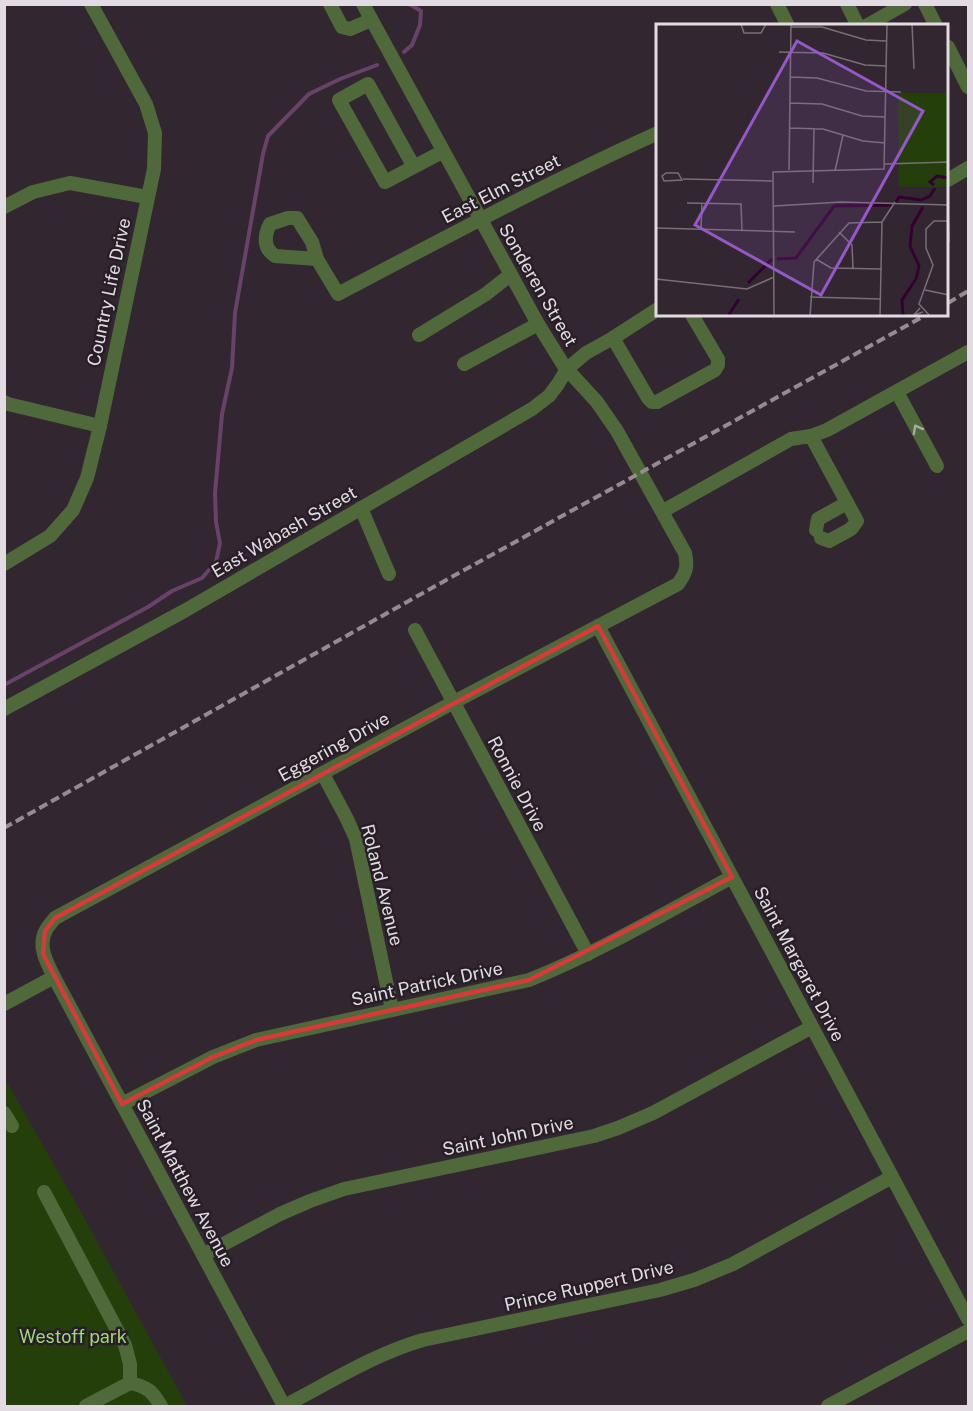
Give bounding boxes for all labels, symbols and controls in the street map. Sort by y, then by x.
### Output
inset map [656,24,949,316]
street label: East Elm Street [438,150,563,227]
street label: Country Life Drive [83,216,134,368]
street label: Sonderen Street [495,220,582,350]
one-way arrow [913,425,924,435]
street label: East Wabash Street [207,481,360,582]
street label: Eggering Drive [275,707,393,786]
street label: Ronnie Drive [484,733,551,835]
street label: Roland Avenue [357,822,408,948]
street label: Saint Margaret Drive [750,883,849,1045]
street label: Saint Patrick Drive [349,957,505,1010]
street label: Saint Matthew Avenue [132,1095,239,1270]
street label: Saint John Drive [441,1111,575,1160]
street label: Prince Ruppert Drive [502,1256,676,1315]
park label: Westoff park [19,1326,127,1347]

